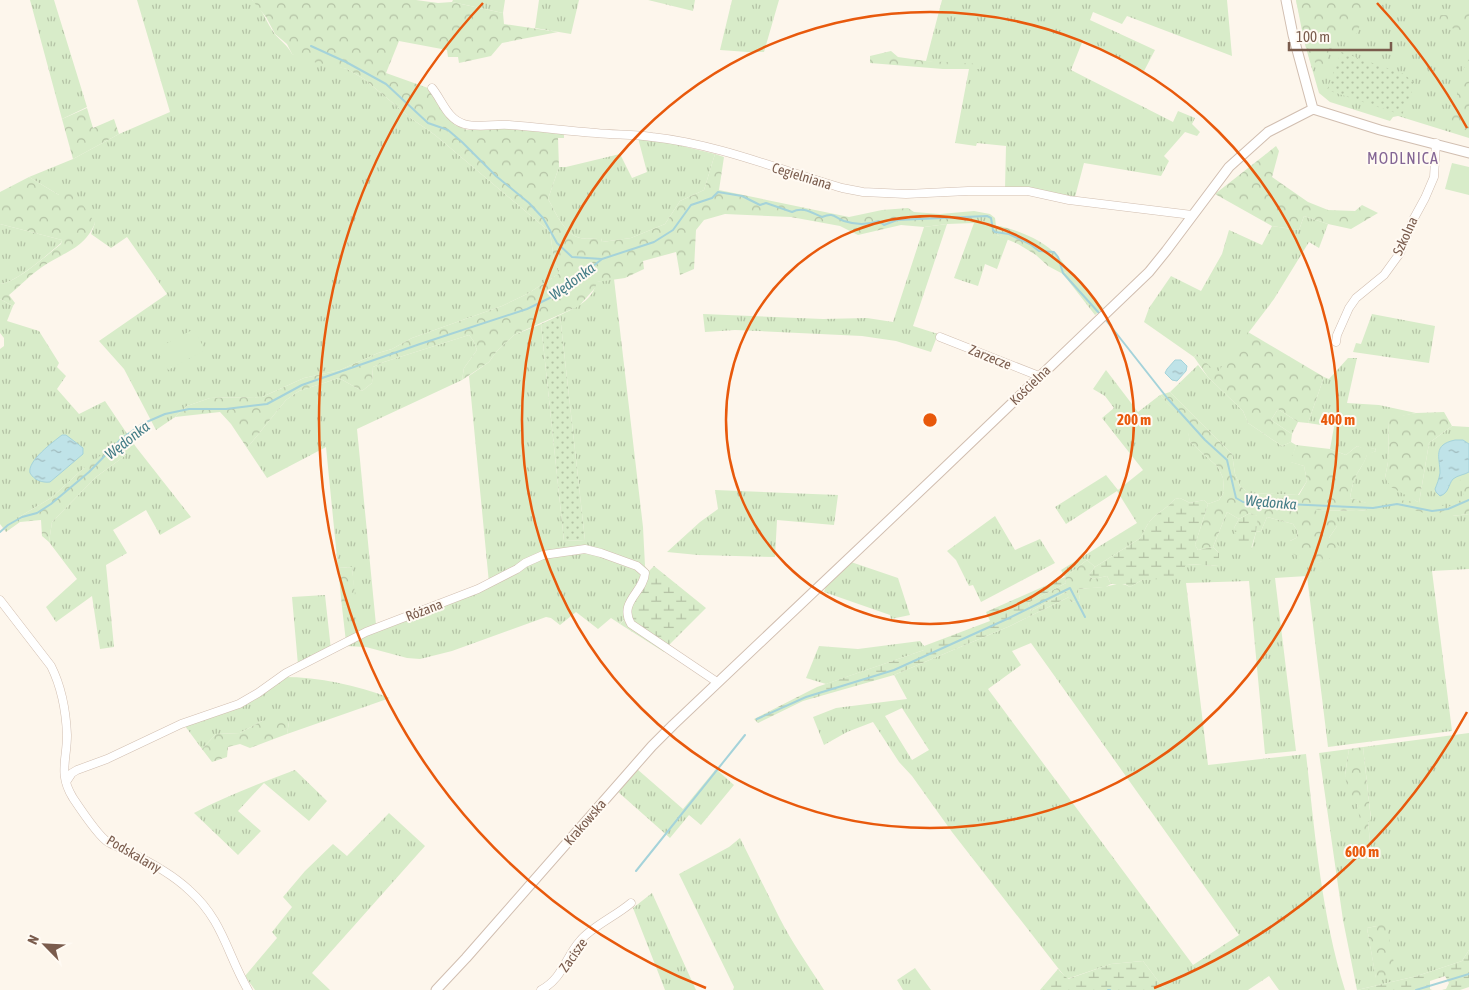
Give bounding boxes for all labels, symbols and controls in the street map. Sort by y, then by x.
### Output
scale bar [1289,20,1392,52]
text: 100 m [1296,28,1330,45]
district label: MODLNICA [1367,149,1439,167]
street label: Cegielniana [770,159,834,193]
street label: Szkolna [1389,214,1421,258]
water label: Wędonka [546,259,598,303]
street label: Zarzecze [966,341,1014,373]
street label: Kościelna [1007,362,1053,408]
centre of rings [921,411,939,429]
text: 200 m [1117,411,1151,428]
text: 400 m [1320,411,1355,428]
water label: Wędonka [101,417,153,463]
water label: Wędonka [1245,491,1297,513]
street label: Różana [403,596,445,624]
street label: Krakowska [561,796,609,848]
street label: Podskalany [104,832,164,876]
text: 600 m [1345,843,1379,860]
north arrow [20,920,70,970]
text: N [24,933,42,947]
street label: Zacisze [556,935,590,975]

